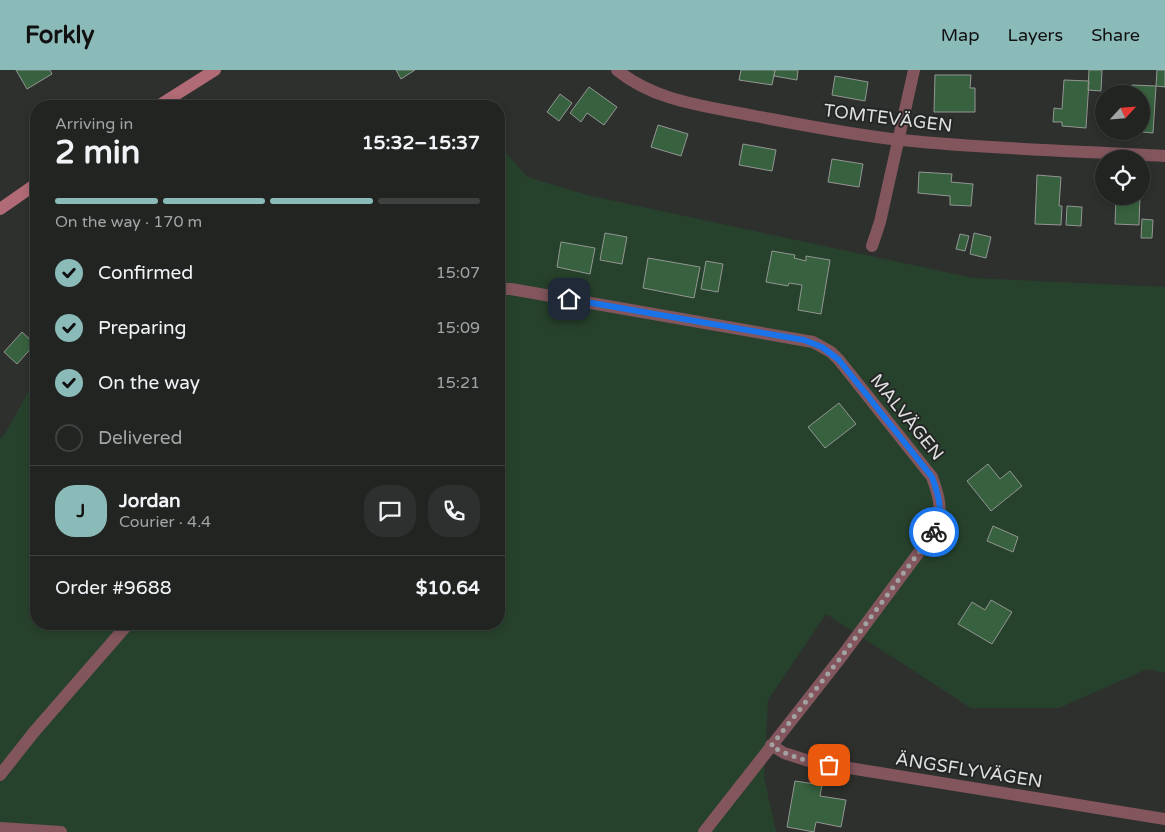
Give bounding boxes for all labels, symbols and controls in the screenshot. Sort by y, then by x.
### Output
text: Forkly [25,21,94,50]
text: Map [941,24,980,46]
text: Layers [1008,24,1063,46]
text: Share [1091,24,1140,46]
north arrow [1095,85,1150,140]
map controls [1095,85,1150,205]
street label: TOMTEVÄGEN [822,99,954,137]
text: Arriving in [55,114,133,134]
text: 15:32–15:37 [362,132,480,154]
text: 2 min [55,134,140,172]
button: locate [1095,150,1150,205]
text: On the way · 170 m [55,212,202,232]
icon: check [55,259,83,287]
text: Confirmed [98,262,193,284]
text: 15:07 [436,263,480,283]
pin [548,278,590,320]
icon: home [555,285,583,313]
icon: check [55,314,83,342]
text: Preparing [98,317,187,339]
text: 15:09 [436,318,480,338]
icon: check [55,369,83,397]
street label: MALVÄGEN [865,369,949,465]
text: On the way [98,372,200,394]
text: 15:21 [436,373,480,393]
text: Delivered [98,427,183,449]
button: chat [364,485,416,537]
button: phone [428,485,480,537]
text: Jordan [119,490,181,512]
text: J [77,500,85,522]
courier [909,507,959,557]
text: Courier · 4.4 [119,512,211,532]
icon: bike [920,518,948,546]
text: Order #9688 [55,577,172,599]
text: $10.64 [416,577,480,599]
pin [808,744,850,786]
street label: ÄNGSFLYVÄGEN [894,748,1044,792]
icon: bag [815,751,843,779]

